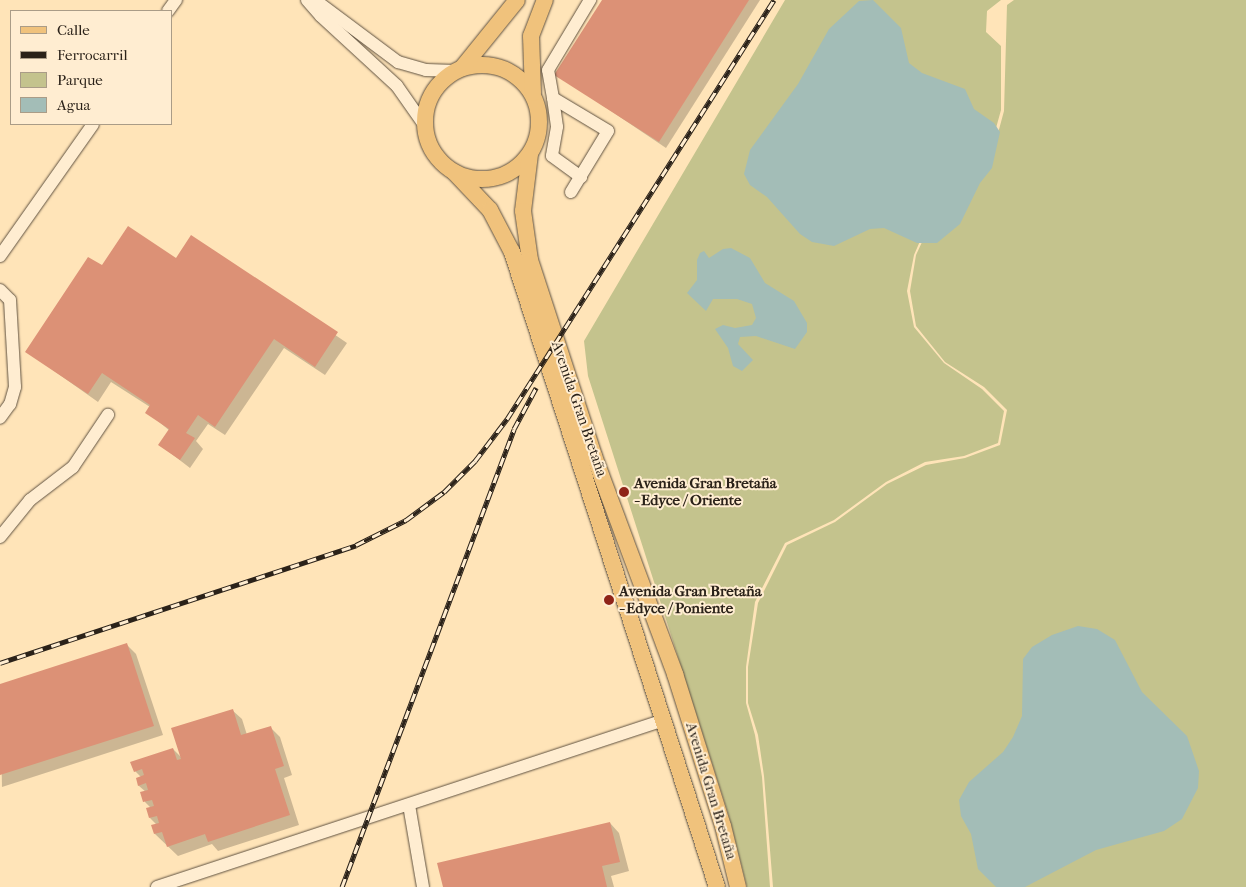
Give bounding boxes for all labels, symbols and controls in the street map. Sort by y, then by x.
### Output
legend [10,10,172,125]
text: Calle [57,21,90,39]
text: Ferrocarril [57,46,128,64]
text: Parque [57,71,103,89]
text: Agua [57,96,90,114]
street label: Avenida Gran Bretaña [547,339,611,479]
place label: Avenida Gran Bretaña - Edyce / Oriente [634,474,777,509]
marker: Avenida Gran Bretaña - Edyce / Oriente [618,486,630,498]
place label: Avenida Gran Bretaña - Edyce / Poniente [619,582,762,617]
marker: Avenida Gran Bretaña - Edyce / Poniente [603,594,615,606]
street label: Avenida Gran Bretaña [682,720,740,862]

